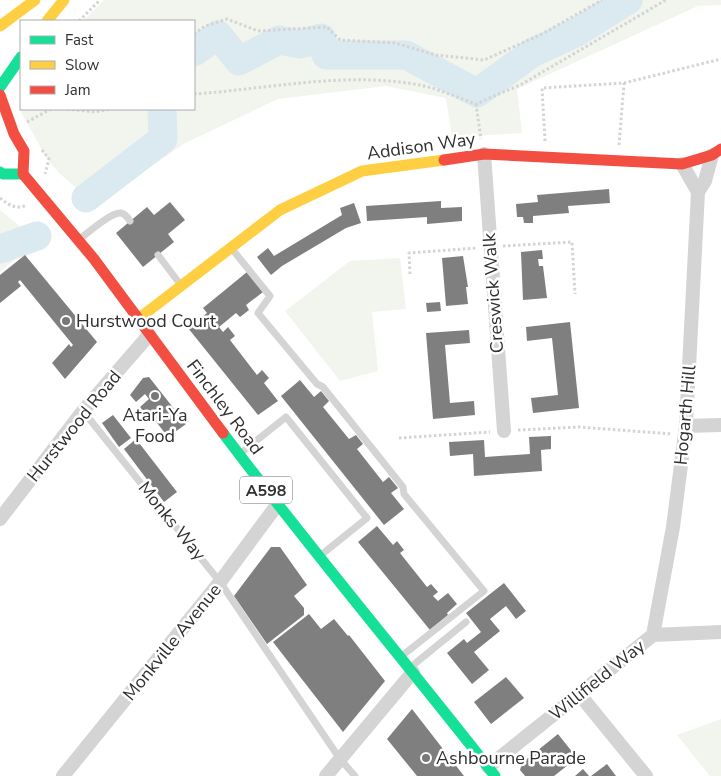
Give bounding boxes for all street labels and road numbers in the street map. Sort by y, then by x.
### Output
street label: Addison Way [365,126,477,165]
street label: Creswick Walk [477,231,509,354]
street label: Finchley Road [181,355,269,459]
street label: Hogarth Hill [669,363,701,466]
street label: Hurstwood Road [22,365,126,487]
street label: Monks Way [133,476,212,566]
road number: A598 [240,476,292,504]
street label: Monkville Avenue [117,579,227,705]
street label: Willifield Way [544,634,650,726]

